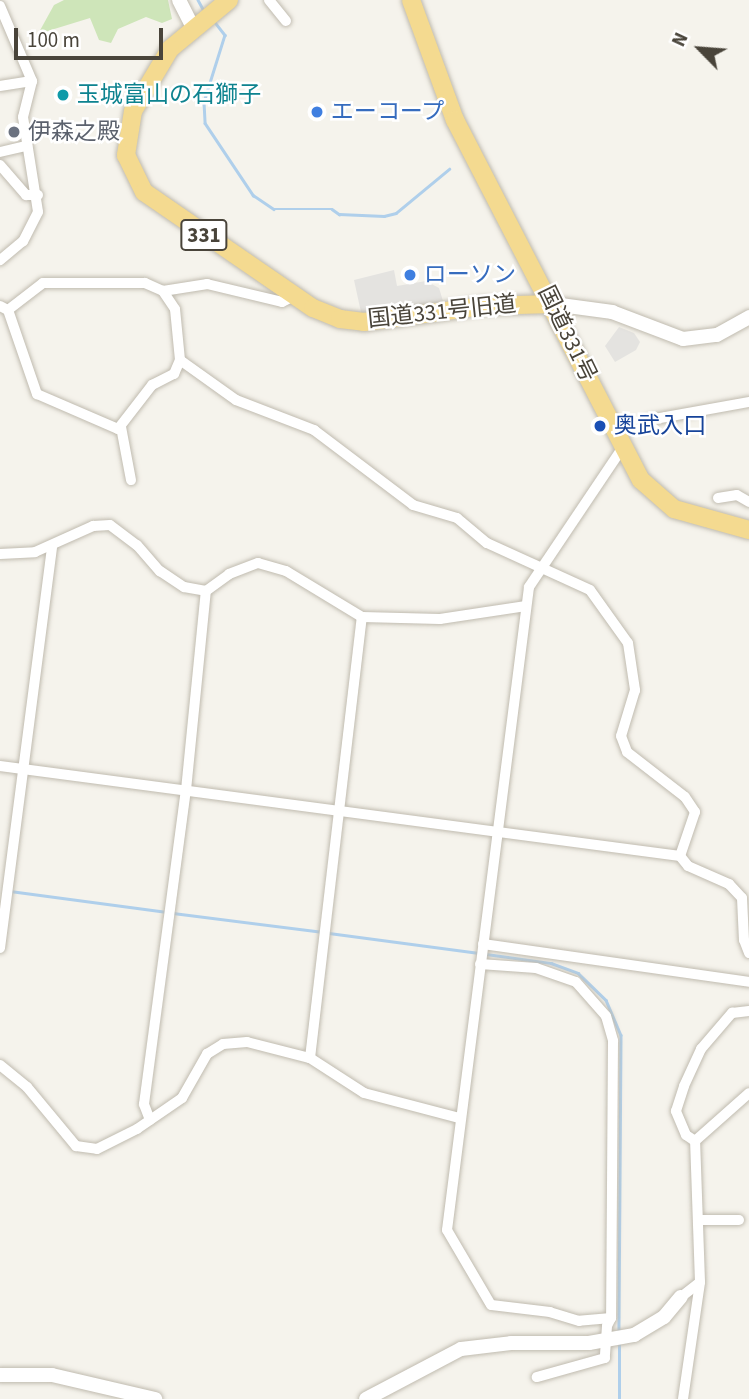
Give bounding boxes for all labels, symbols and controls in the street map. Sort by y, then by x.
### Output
scale bar [18,14,166,58]
north arrow [665,14,735,84]
text: 100 m [27,25,80,55]
text: N [666,28,695,51]
place label: 玉城富山の石獅子 [77,81,261,109]
marker: 玉城富山の石獅子 [55,87,71,103]
place label: エーコープ [331,98,446,126]
marker: エーコープ [309,104,325,120]
place label: 伊森之殿 [28,118,120,146]
marker: 伊森之殿 [6,124,22,140]
road number: 331 [180,218,228,252]
place label: ローソン [424,261,516,289]
marker: ローソン [402,267,418,283]
street label: 国道331号 [532,282,602,386]
street label: 国道331号旧道 [366,290,518,334]
place label: 奥武入口 [614,412,706,440]
marker: 奥武入口 [592,418,608,434]

